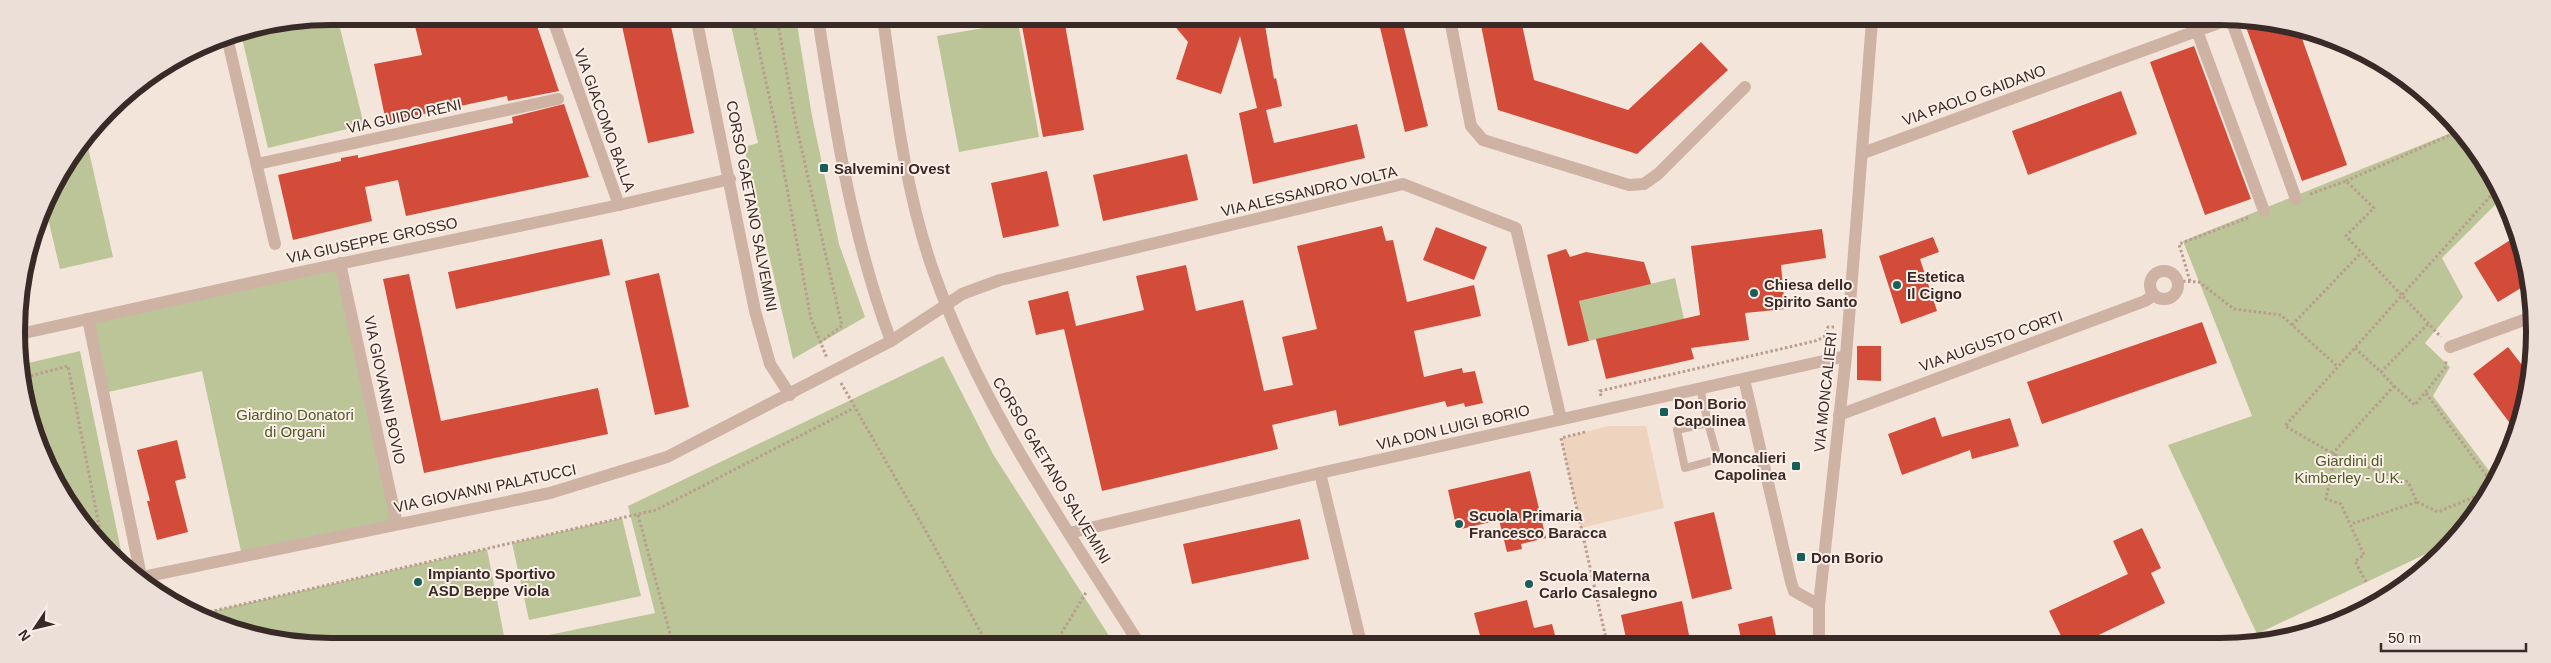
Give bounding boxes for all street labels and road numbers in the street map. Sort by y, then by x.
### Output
street label: VIA GIACOMO BALLA [571,46,639,194]
street label: VIA PAOLO GAIDANO [1900,61,2048,129]
street label: VIA GUIDO RENI [345,96,463,136]
street label: CORSO GAETANO SALVEMINI [723,99,781,313]
street label: VIA ALESSANDRO VOLTA [1219,162,1399,220]
street label: VIA GIUSEPPE GROSSO [285,214,459,266]
street label: VIA AUGUSTO CORTI [1917,307,2065,375]
street label: VIA GIOVANNI BOVIO [361,314,409,466]
street label: VIA MONCALIERI [1810,331,1840,453]
street label: CORSO GAETANO SALVEMINI [989,374,1115,566]
street label: VIA DON LUIGI BORIO [1375,401,1531,453]
street label: VIA GIOVANNI PALATUCCI [392,460,578,516]

